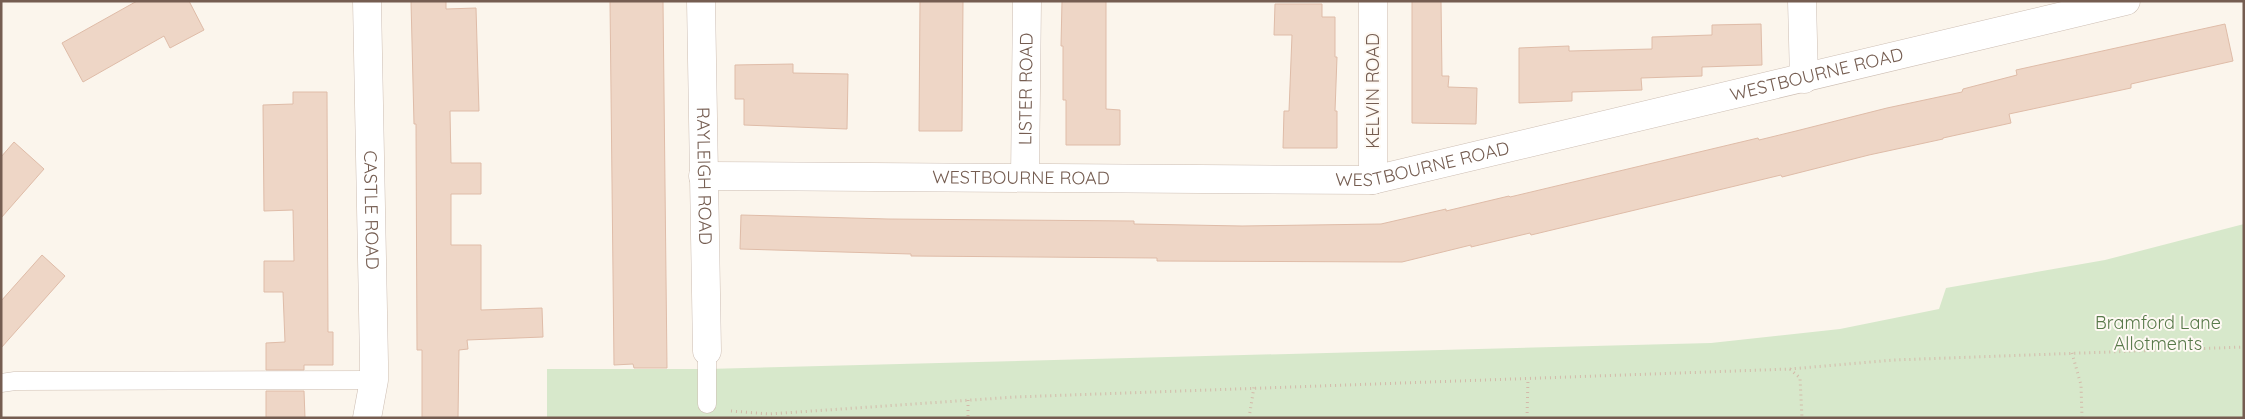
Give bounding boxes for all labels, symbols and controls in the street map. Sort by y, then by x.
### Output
street label: LISTER ROAD [1013,33,1038,145]
street label: KELVIN ROAD [1361,33,1384,149]
street label: WESTBOURNE ROAD [1727,42,1906,106]
street label: RAYLEIGH ROAD [692,107,717,245]
street label: WESTBOURNE ROAD [1335,136,1512,191]
street label: CASTLE ROAD [359,150,384,270]
street label: WESTBOURNE ROAD [932,165,1110,189]
park label: Bramford Lane Allotments [2095,311,2221,355]

